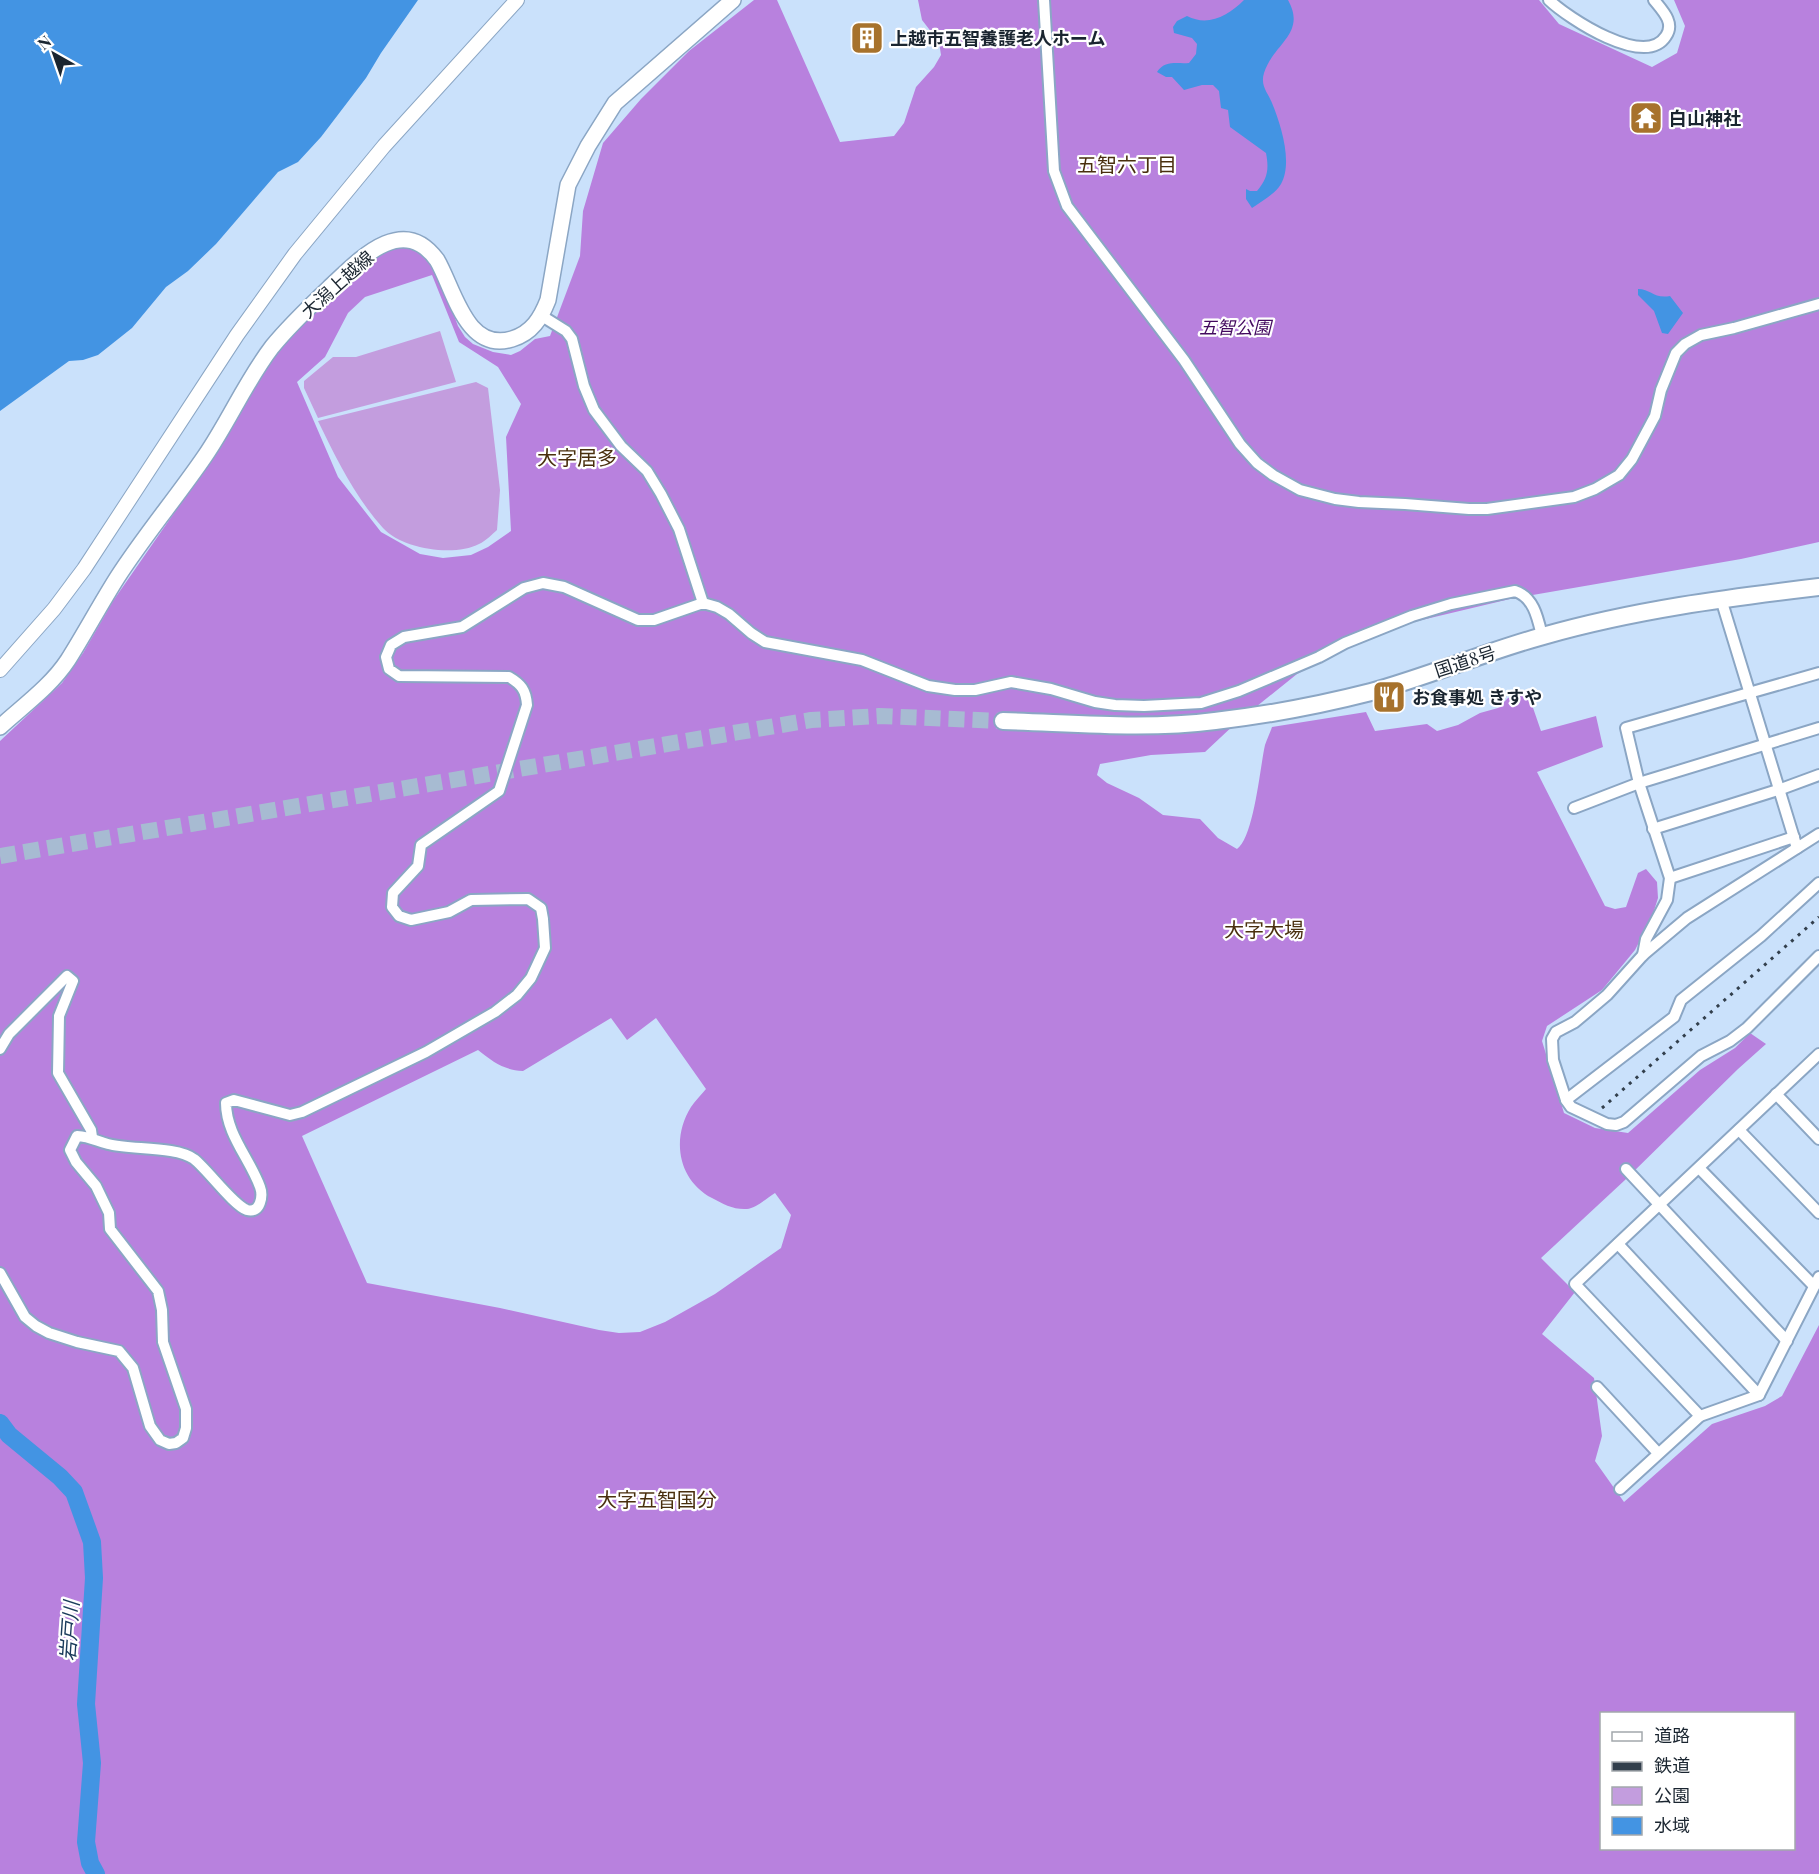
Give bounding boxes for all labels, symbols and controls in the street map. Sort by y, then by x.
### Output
building icon: 上越市五智養護老人ホーム [849,20,885,56]
north arrow [24,24,84,84]
place label: 上越市五智養護老人ホーム [890,26,1105,50]
text: N [33,30,56,54]
temple icon: 白山神社 [1628,100,1664,136]
place label: 白山神社 [1669,106,1741,130]
district label: 五智六丁目 [1077,150,1177,177]
street label: 大潟上越線 [296,245,378,323]
park label: 五智公園 [1199,315,1274,339]
district label: 大字居多 [537,443,617,470]
street label: 国道8号 [1431,640,1499,682]
restaurant icon: お食事処 きすや [1371,679,1407,715]
place label: お食事処 きすや [1412,685,1542,709]
district label: 大字大場 [1224,915,1304,942]
district label: 大字五智国分 [597,1485,717,1512]
water label: 岩戸川 [52,1598,84,1662]
legend [1600,1712,1795,1850]
text: 道路 [1654,1723,1690,1747]
text: 鉄道 [1654,1753,1690,1777]
text: 公園 [1654,1783,1690,1807]
text: 水域 [1654,1813,1690,1837]

